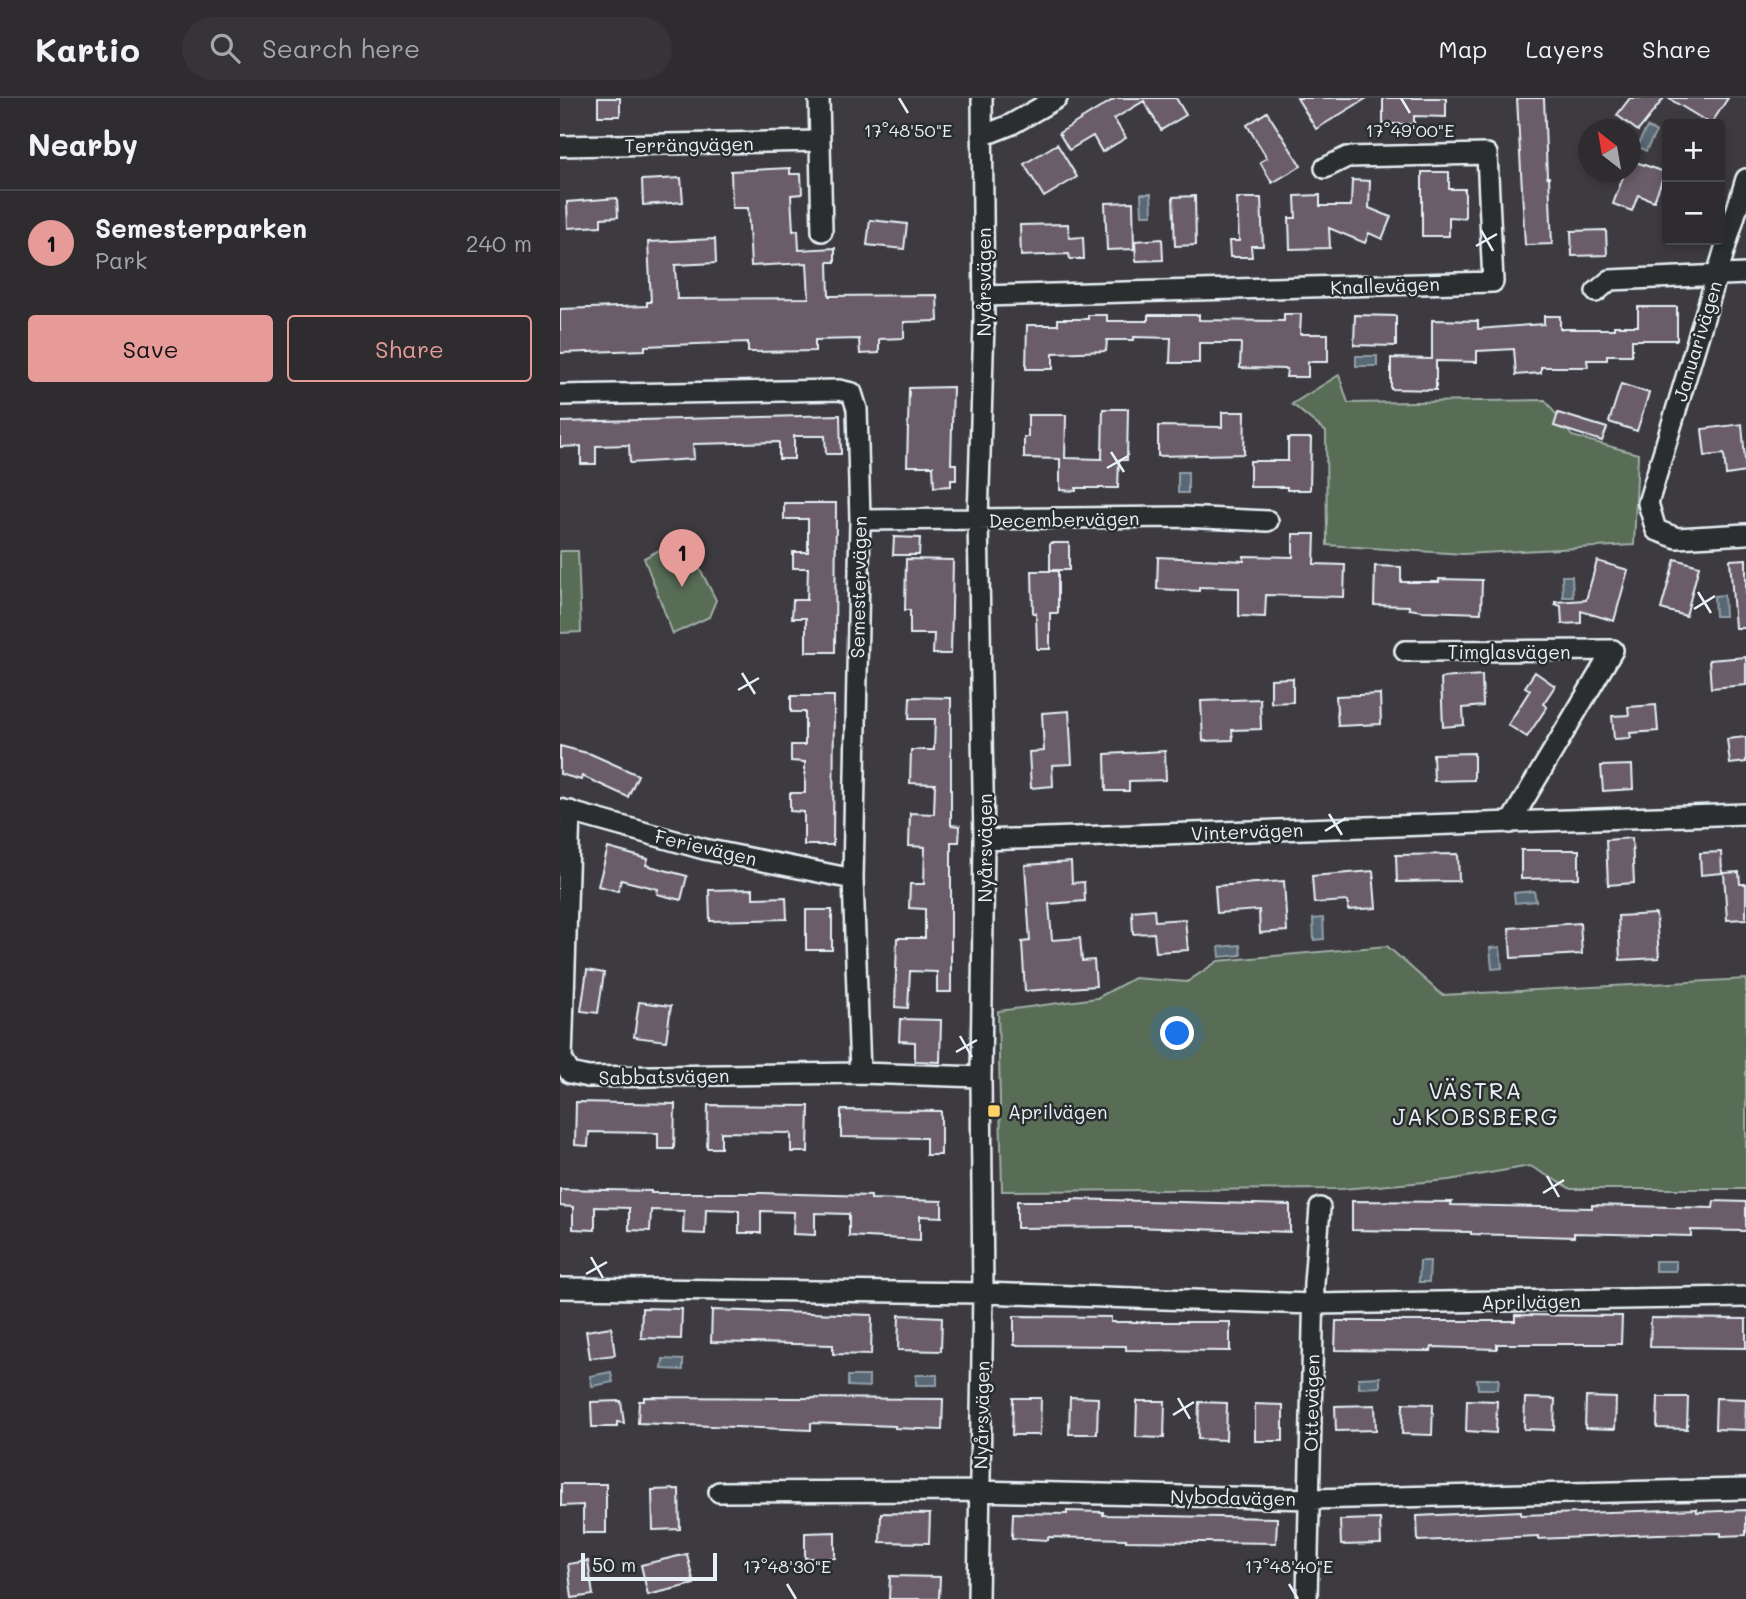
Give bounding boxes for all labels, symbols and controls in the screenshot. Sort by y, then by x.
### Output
search box [182,17,672,80]
text: Kartio [35,27,140,70]
icon: search [206,29,244,67]
text: Search here [262,31,420,65]
text: Map [1439,33,1487,64]
text: Layers [1525,33,1604,64]
text: Share [1642,33,1711,64]
text: 17°48'50"E [864,118,952,142]
text: 17°49'00"E [1365,118,1455,142]
north arrow [1578,119,1641,182]
map controls [1662,119,1725,245]
button: + [1662,119,1725,182]
text: Nearby [28,124,138,164]
street label: Terrängvägen [624,130,754,158]
button: − [1662,182,1725,245]
text: Semesterparken [95,211,307,245]
text: 1 [46,228,56,258]
text: 240 m [466,228,532,258]
street label: Nyårsvägen [971,228,996,336]
text: Park [95,245,147,275]
street label: Knallevägen [1330,271,1440,299]
street label: Januarivägen [1667,278,1727,404]
button: Save [28,315,273,382]
button: Share [287,315,532,382]
street label: Decembervägen [988,505,1140,533]
street label: Semestervägen [844,515,872,659]
pin: 1 [659,529,705,587]
street label: Timglasvägen [1448,639,1570,664]
street label: Nyårsvägen [972,794,997,902]
street label: Vintervägen [1190,817,1304,845]
street label: Ferievägen [653,823,759,871]
your location [1160,1016,1194,1050]
street label: Sabbatsvägen [598,1062,730,1090]
district label: VÄSTRA JAKOBSBERG [1392,1075,1560,1131]
place label: Aprilvägen [1008,1099,1107,1124]
marker: Aprilvägen [986,1103,1002,1119]
street label: Aprilvägen [1481,1288,1581,1314]
street label: Ottevägen [1298,1354,1324,1452]
street label: Nyårsvägen [968,1360,994,1470]
street label: Nybodavägen [1170,1483,1296,1511]
scale bar [581,1550,718,1582]
text: 50 m [592,1552,636,1577]
text: 17°48'30"E [743,1554,831,1578]
text: 17°48'40"E [1245,1554,1333,1578]

